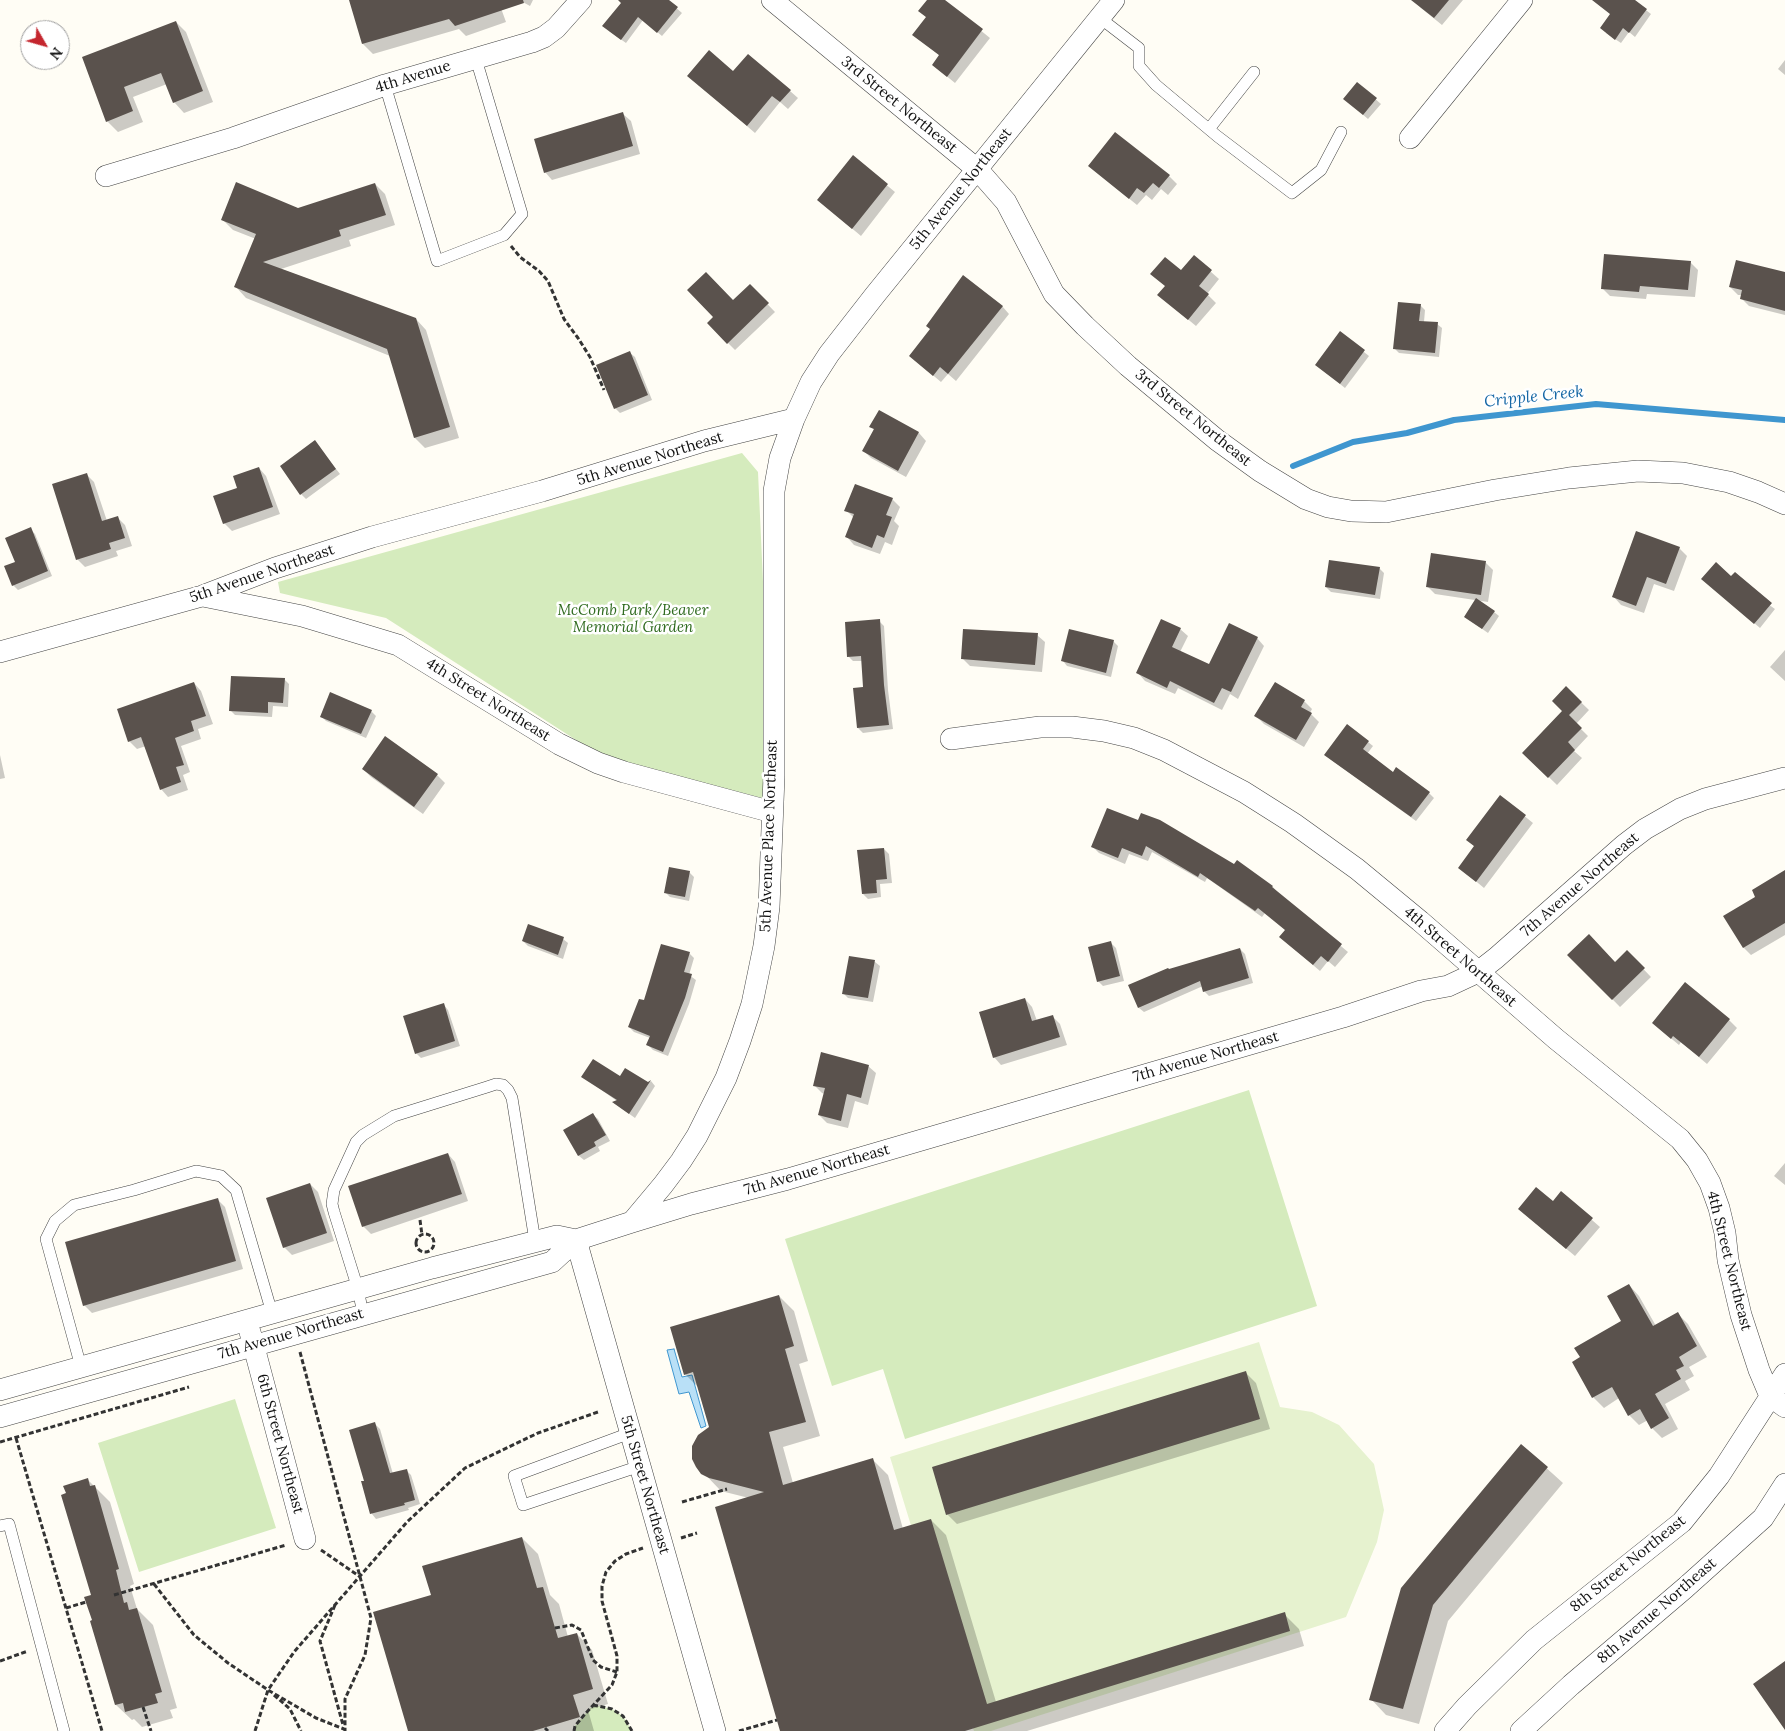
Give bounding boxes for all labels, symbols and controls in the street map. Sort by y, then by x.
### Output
north arrow [20,20,70,70]
text: N [46,44,66,63]
street label: 3rd Street Northeast [837,53,961,157]
street label: 4th Avenue [373,57,453,97]
street label: 5th Avenue Northeast [906,124,1016,254]
street label: 3rd Street Northeast [1131,366,1255,470]
water label: Cripple Creek [1483,382,1585,412]
street label: 5th Avenue Northeast [575,428,725,490]
street label: 5th Avenue Northeast [187,541,337,607]
park label: McComb Park/Beaver Memorial Garden [558,602,708,637]
street label: 4th Street Northeast [422,654,554,746]
street label: 5th Avenue Place Northeast [757,739,781,933]
street label: 7th Avenue Northeast [1517,829,1643,941]
street label: 4th Street Northeast [1400,903,1520,1011]
street label: 7th Avenue Northeast [1131,1028,1281,1086]
street label: 7th Avenue Northeast [742,1141,892,1199]
street label: 4th Street Northeast [1703,1189,1755,1333]
street label: 7th Avenue Northeast [216,1305,366,1363]
street label: 6th Street Northeast [253,1372,307,1516]
street label: 5th Street Northeast [617,1414,673,1556]
street label: 8th Street Northeast [1567,1512,1689,1616]
street label: 8th Avenue Northeast [1594,1554,1720,1668]

